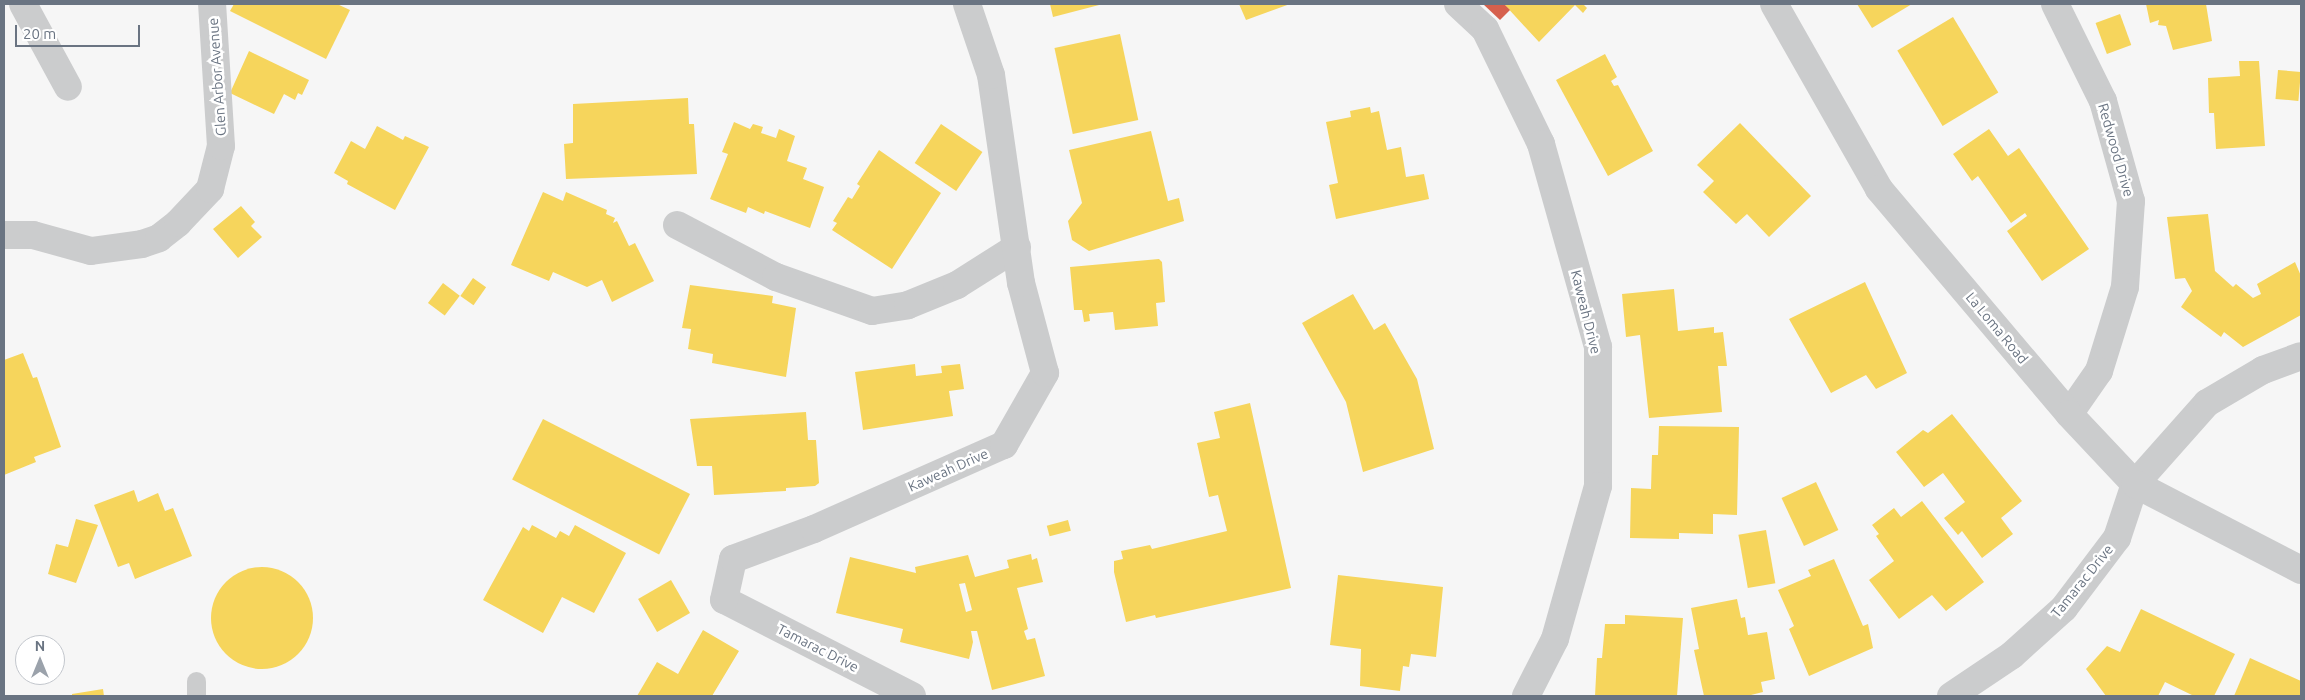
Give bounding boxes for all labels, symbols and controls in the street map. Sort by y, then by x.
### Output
scale bar [18,15,142,47]
street label: Glen Arbor Avenue [204,17,230,137]
text: 20 m [23,25,56,42]
street label: Redwood Drive [2095,101,2137,199]
street label: Kaweah Drive [1567,268,1605,356]
street label: La Loma Road [1962,289,2032,367]
street label: Kaweah Drive [905,445,991,495]
street label: Tamarac Drive [2047,541,2117,621]
street label: Tamarac Drive [775,620,861,676]
north arrow [15,635,65,685]
text: N [35,638,45,654]

